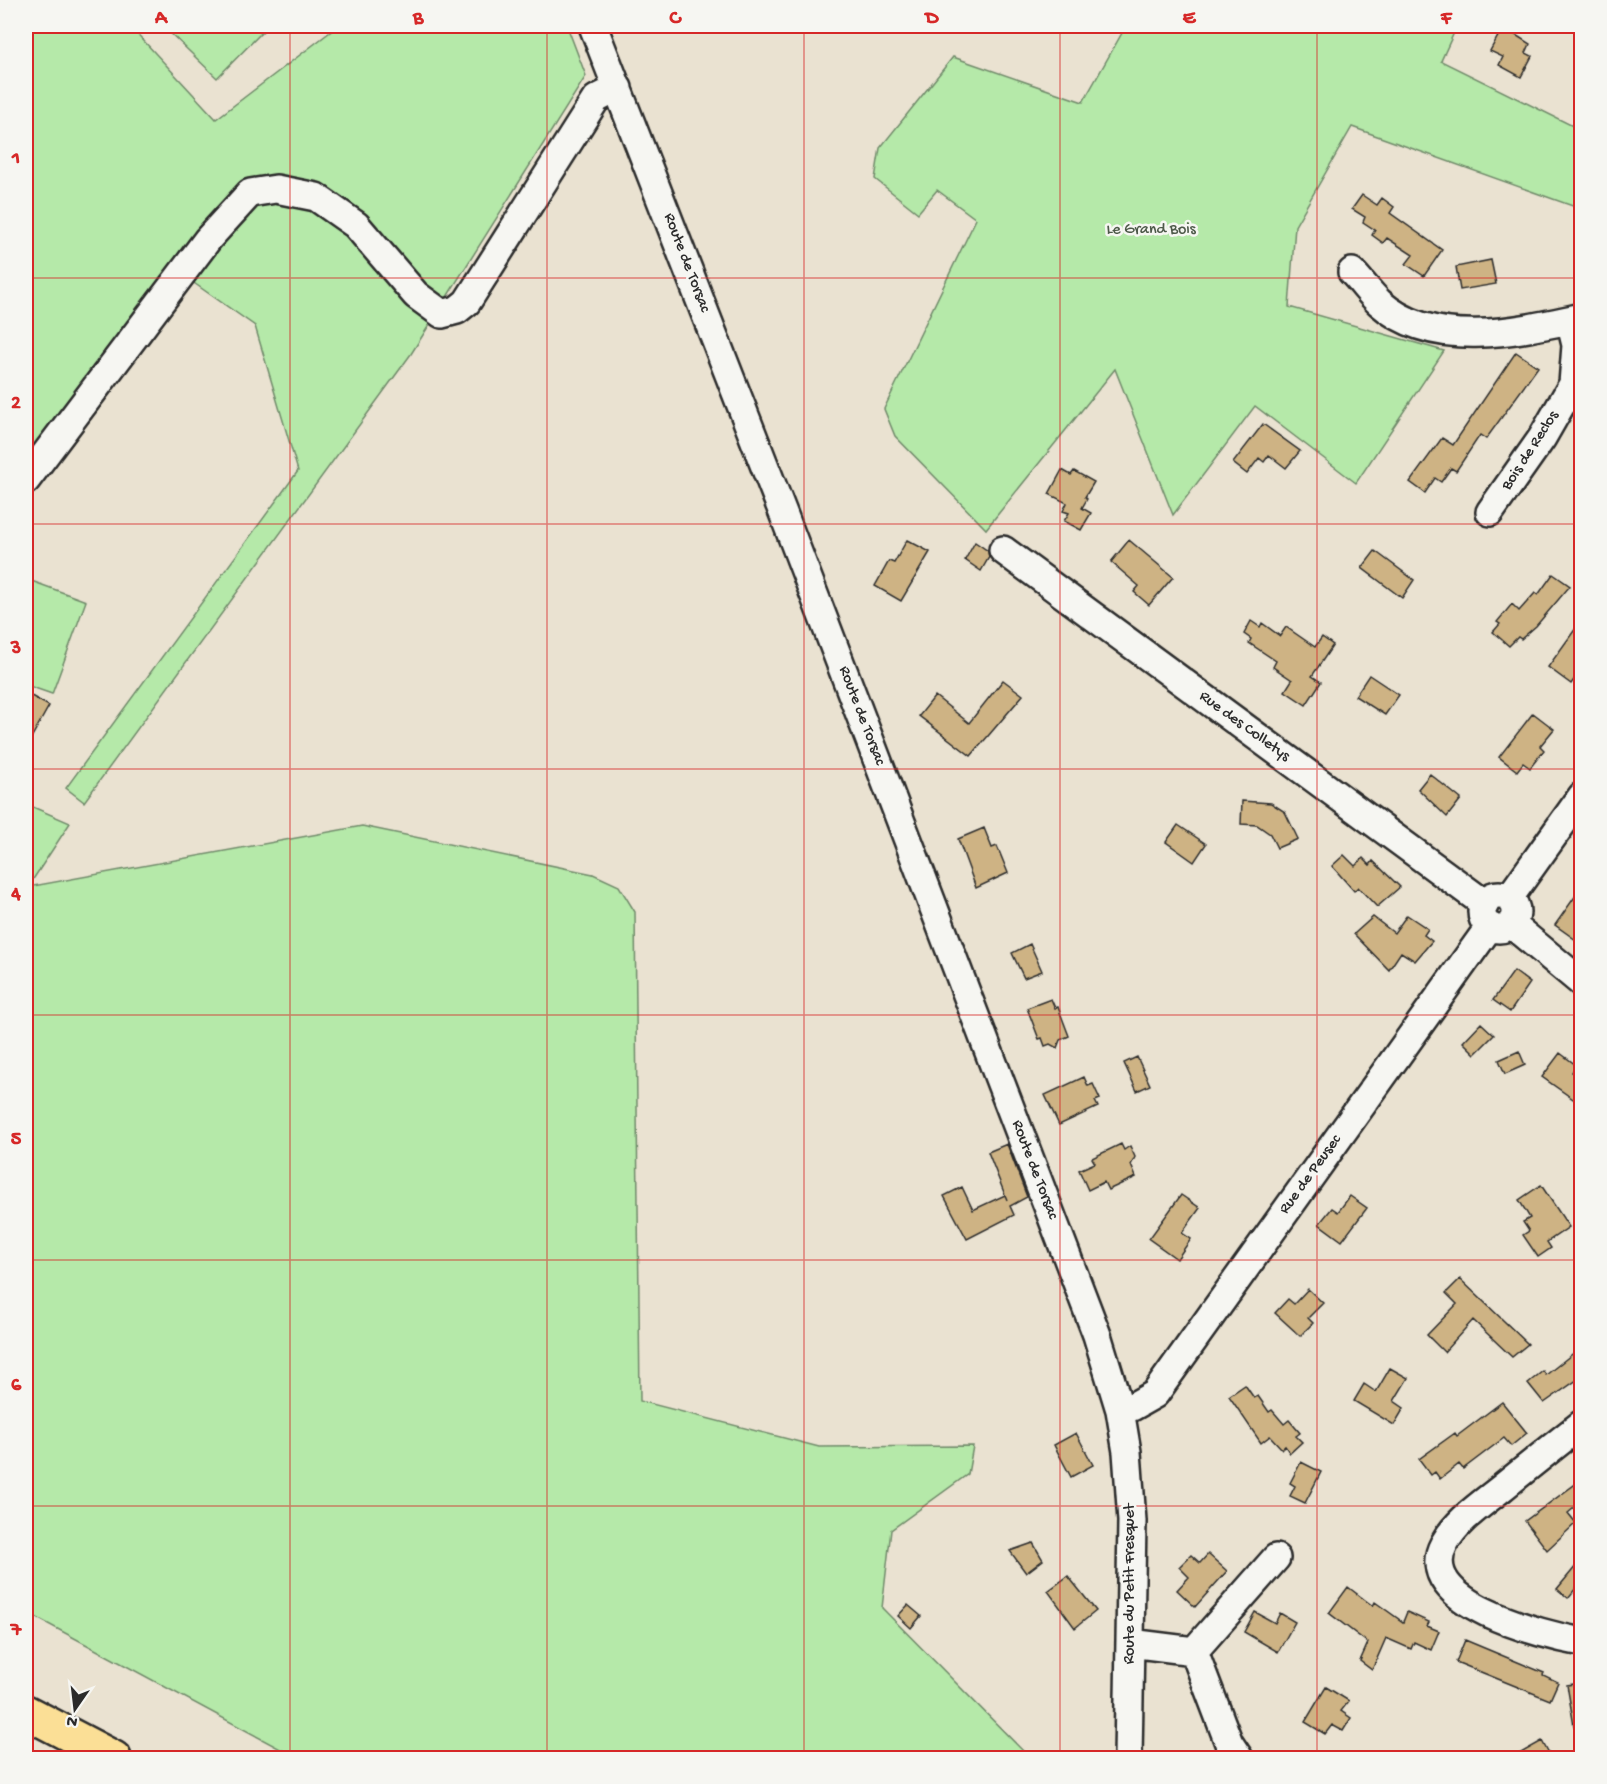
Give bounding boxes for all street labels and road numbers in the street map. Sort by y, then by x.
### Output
street label: Route de Torsac [658,211,714,316]
street label: Bois de Reclos [1498,407,1564,495]
street label: Route de Torsac [833,664,889,769]
street label: Rue des Colletys [1195,688,1294,767]
street label: Route de Torsac [1006,1118,1062,1223]
street label: Rue de Peusec [1276,1131,1347,1218]
street label: Route du Petit Fresquet [1121,1502,1140,1664]

